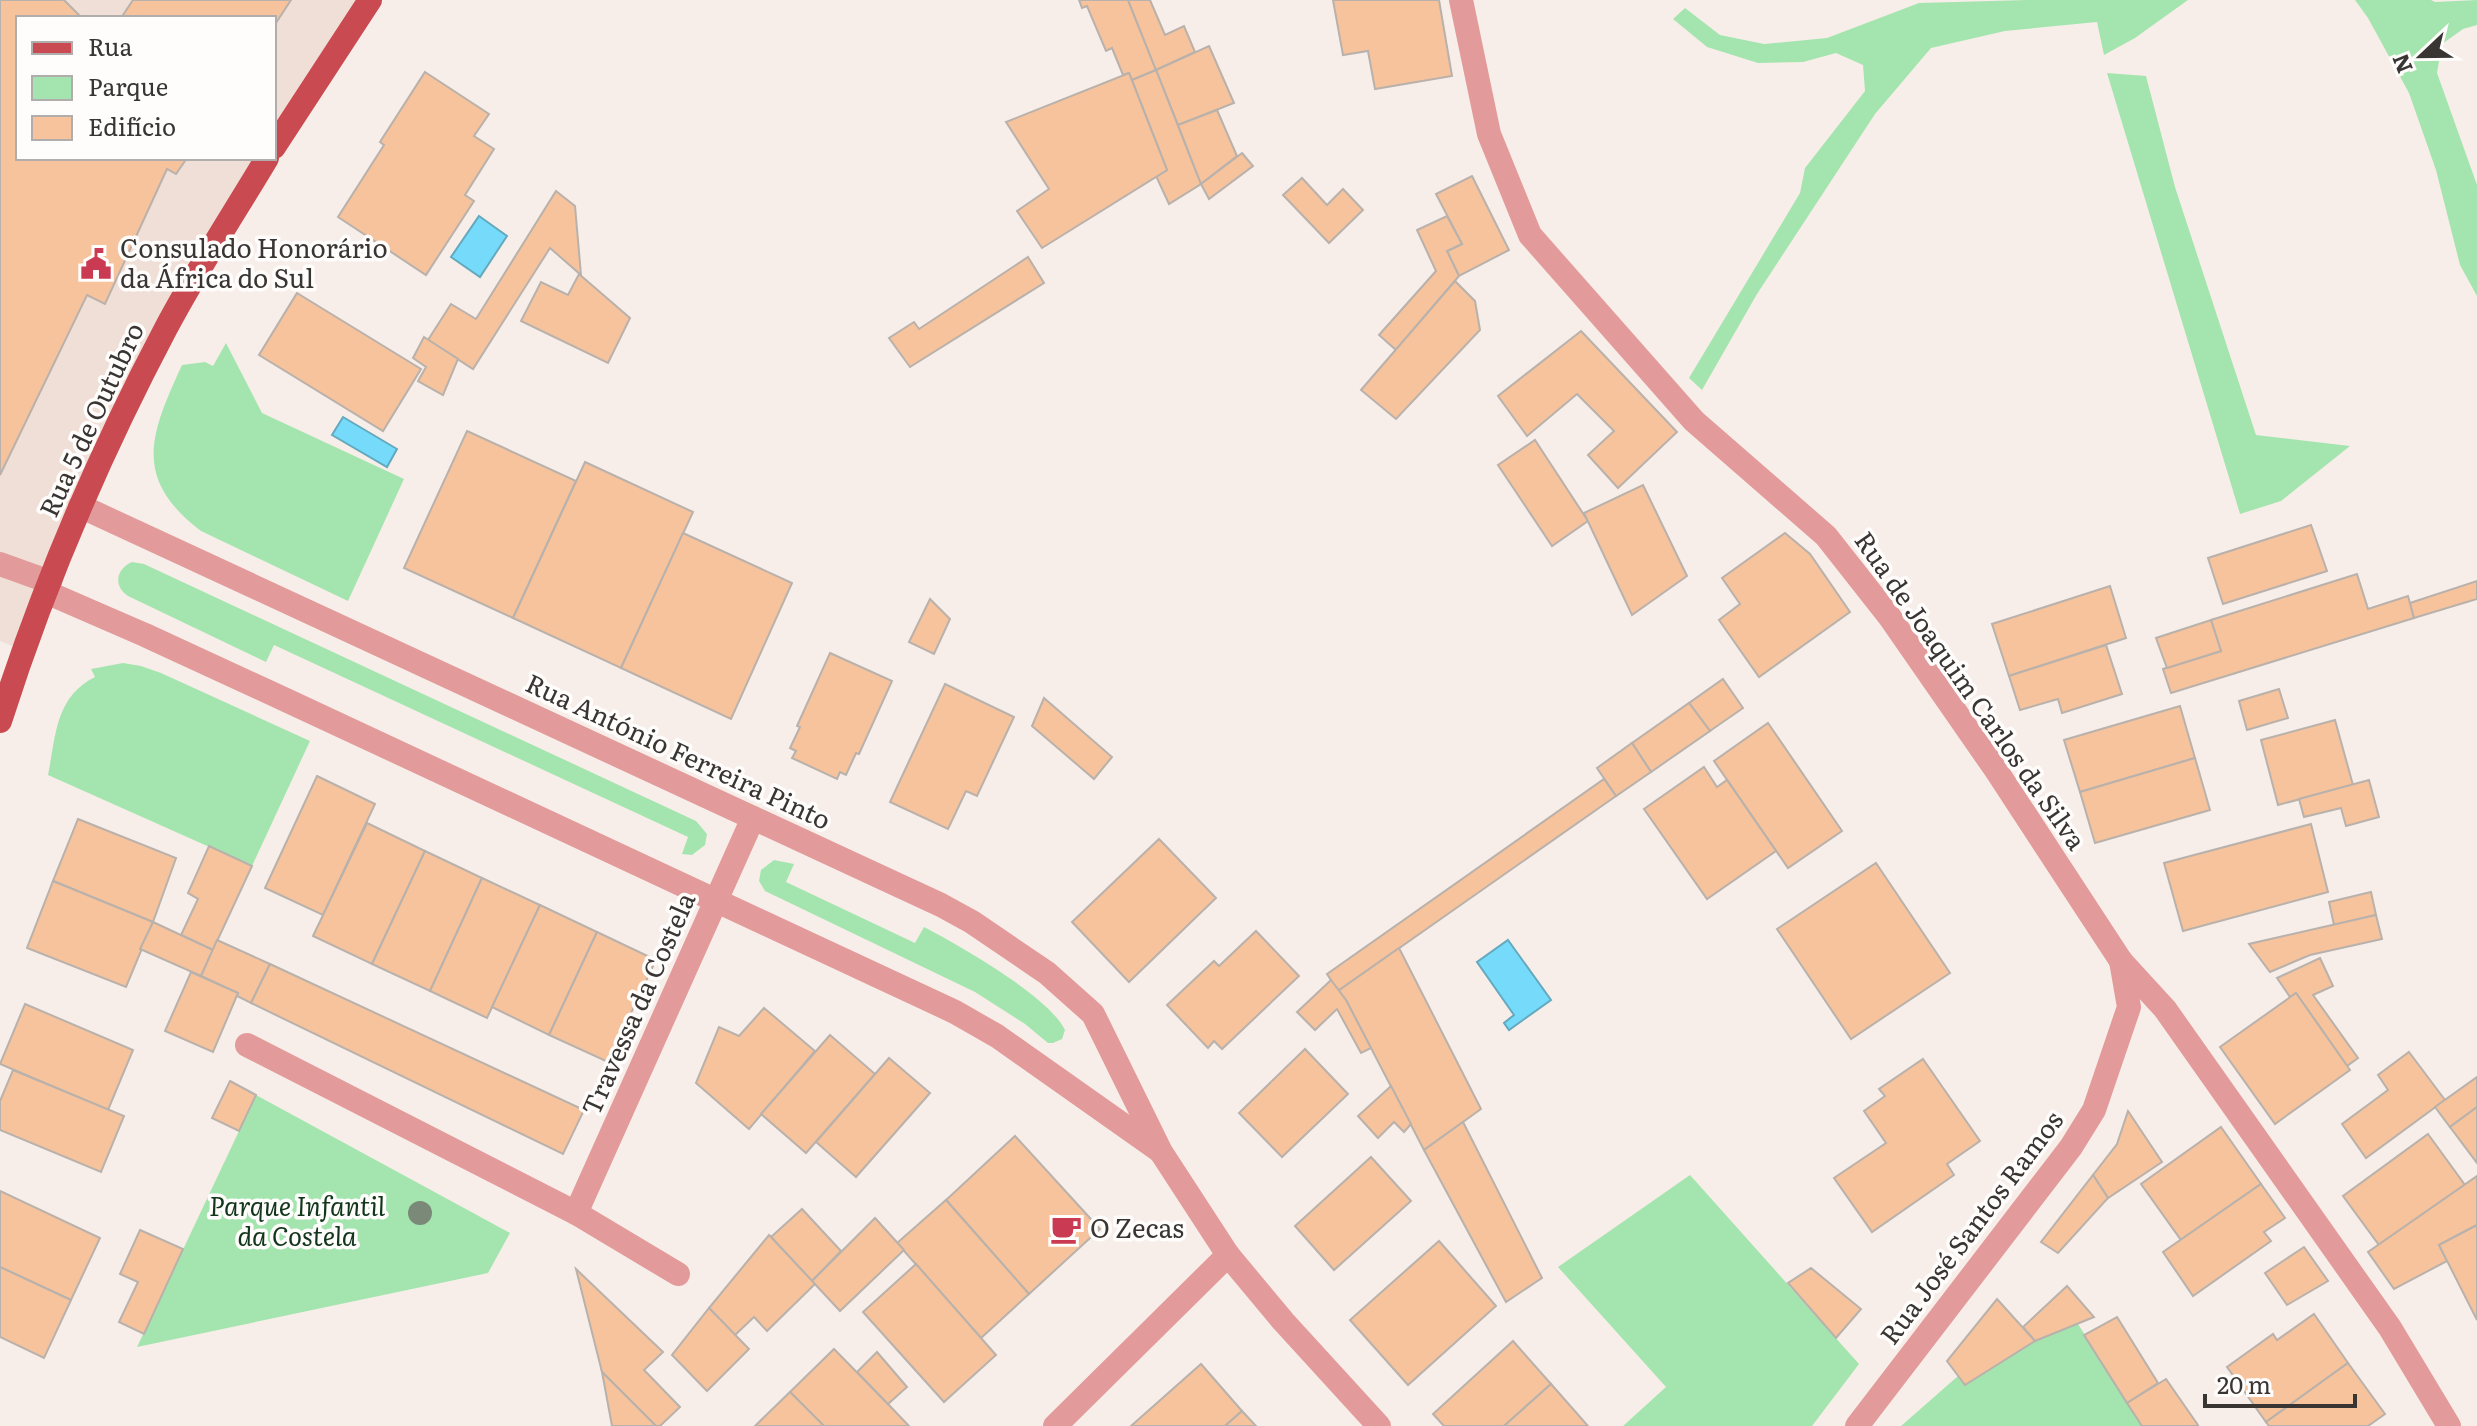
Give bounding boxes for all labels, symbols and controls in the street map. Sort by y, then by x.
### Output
legend [16,16,276,160]
north arrow [2381,16,2461,96]
text: Rua [88,28,133,63]
text: N [2382,49,2420,79]
text: Parque [88,68,168,103]
text: Edifício [88,108,176,143]
place label: Consulado Honorário da África do Sul [120,227,388,296]
public building icon: Consulado Honorário da África do Sul [79,247,113,281]
street label: Rua 5 de Outubro [28,315,152,523]
street label: Rua de Joaquim Carlos da Silva [1847,522,2097,857]
street label: Rua António Ferreira Pinto [520,662,838,838]
street label: Travessa da Costela [570,885,703,1121]
street label: Rua José Santos Ramos [1869,1101,2071,1351]
park label: Parque Infantil da Costela [209,1185,386,1254]
place label: O Zecas [1090,1207,1184,1246]
cafe icon: O Zecas [1049,1212,1083,1246]
scale bar [2205,1358,2355,1408]
text: 20 m [2217,1366,2271,1401]

